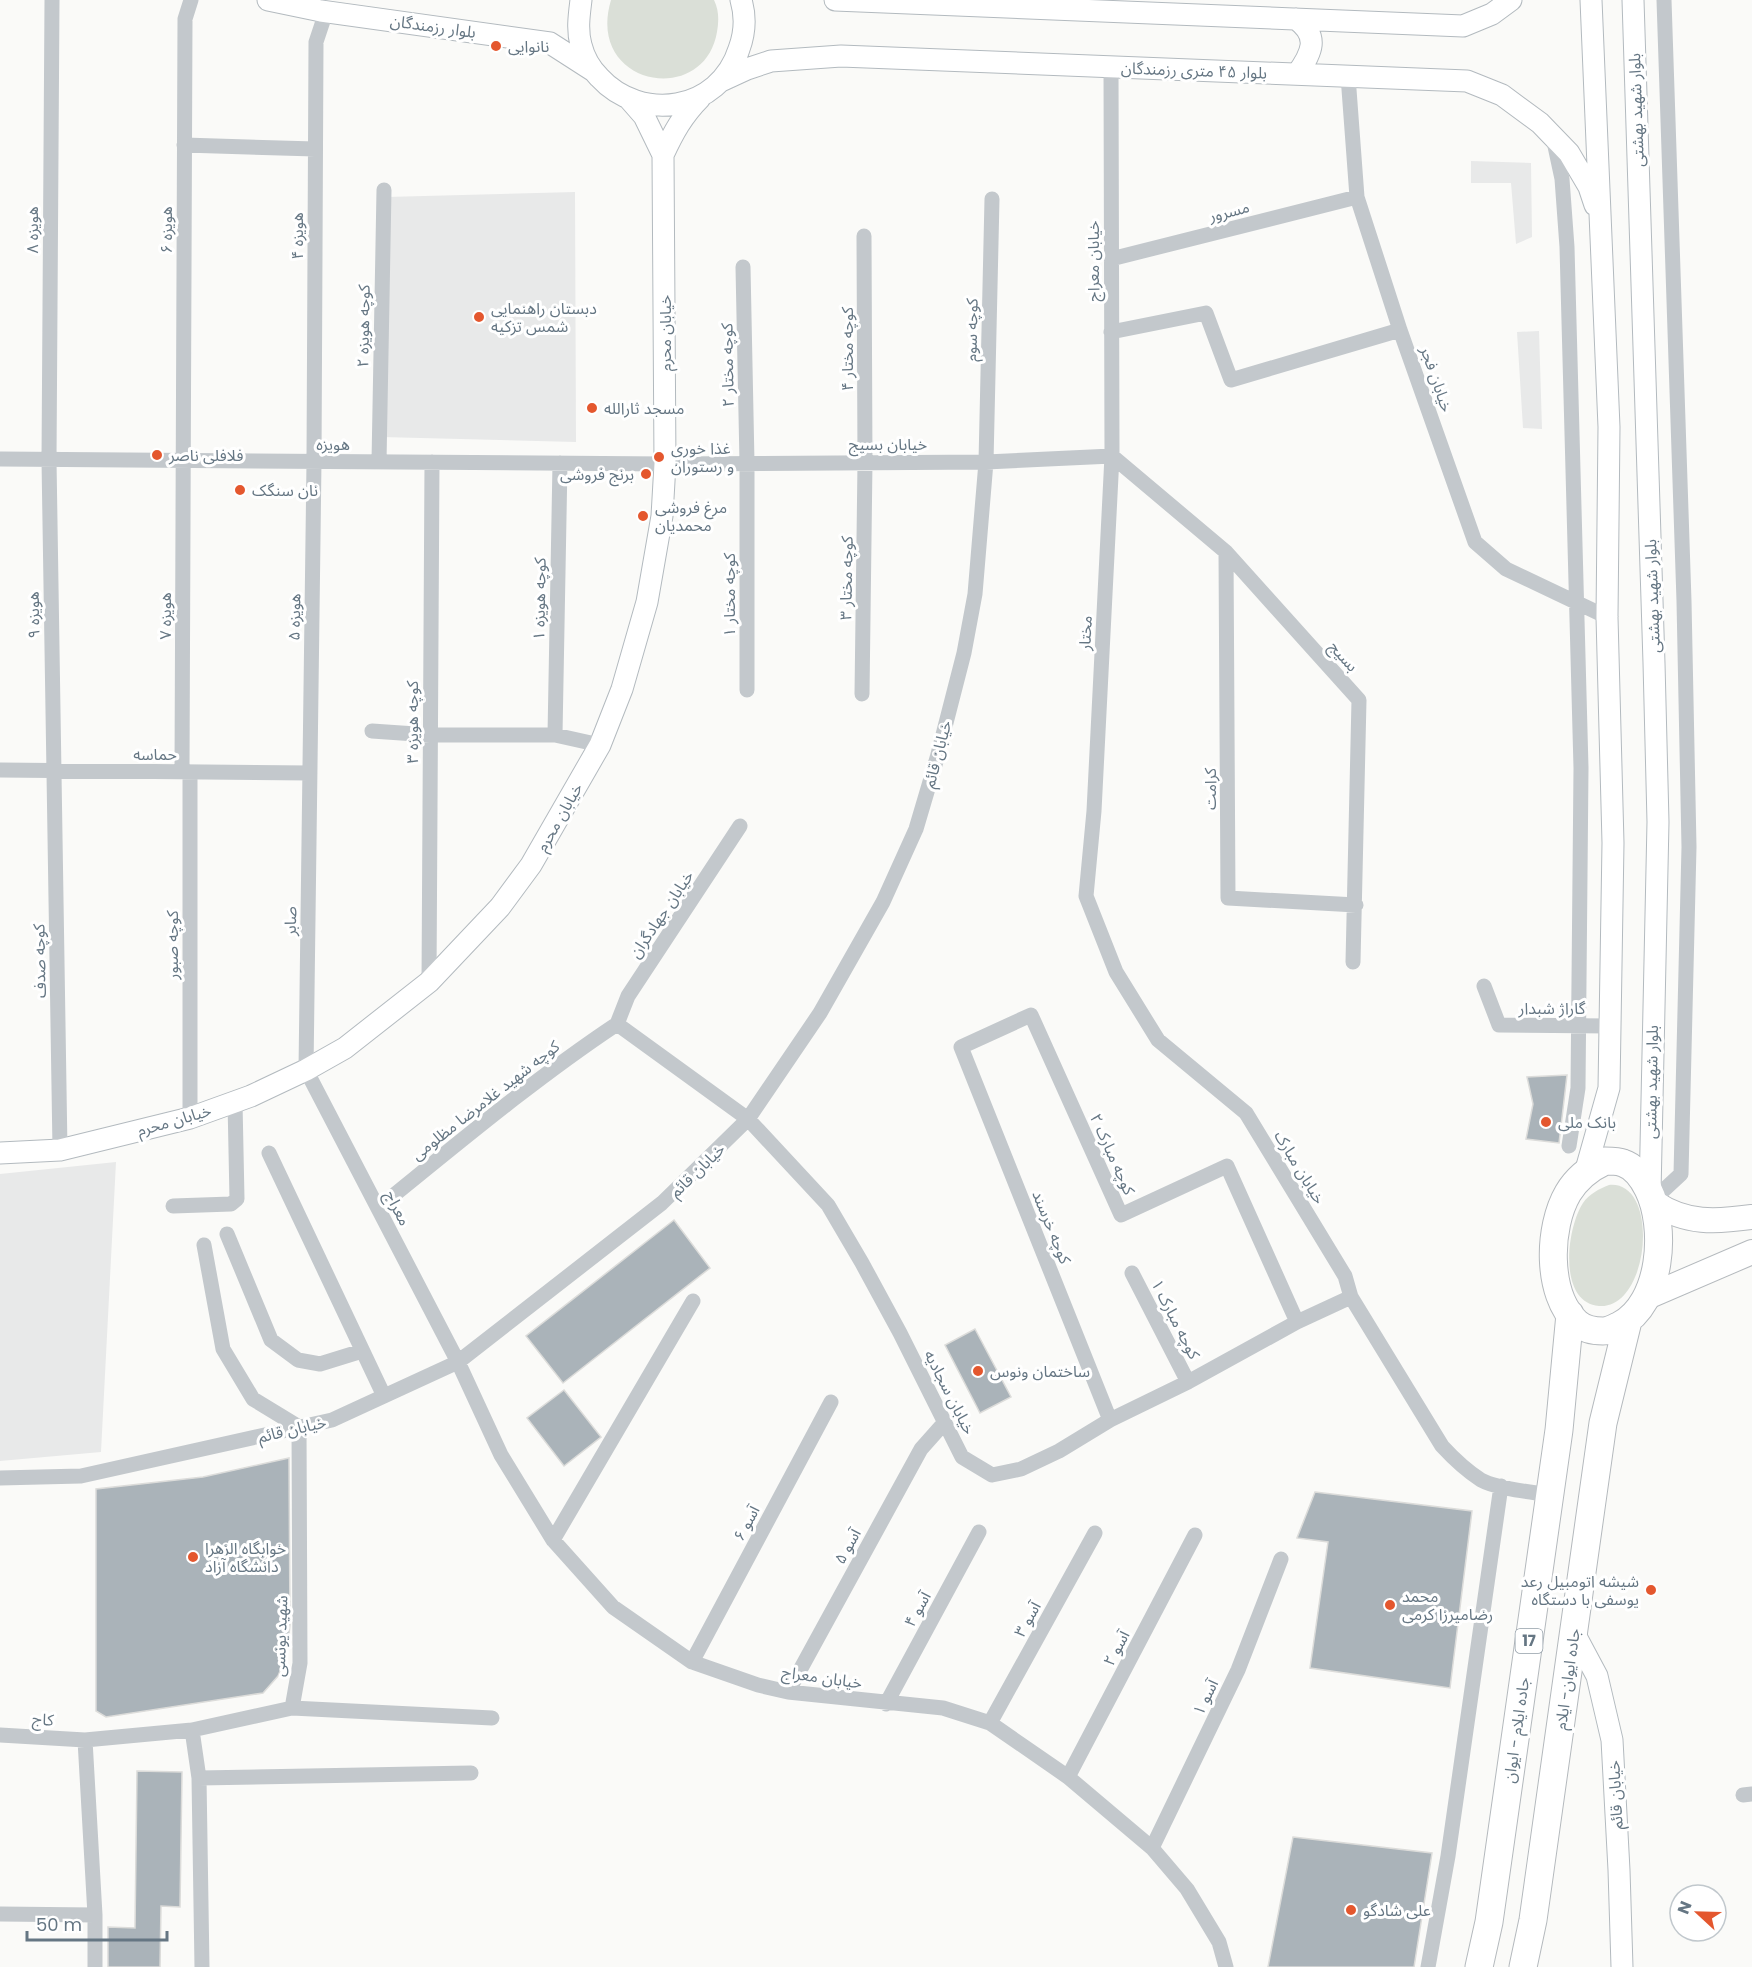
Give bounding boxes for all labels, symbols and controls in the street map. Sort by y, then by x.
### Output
street label: بلوار رزمندگان [389,9,477,44]
place label: نانوایی [508,35,549,58]
marker: نانوایی [489,39,503,53]
street label: بلوار شهید بهشتی [1623,53,1650,167]
street label: بلوار ۴۵ متری رزمندگان [1121,56,1267,85]
street label: مسرور [1205,195,1252,228]
street label: هویزه ۸ [21,206,44,254]
street label: هویزه ۶ [155,206,178,254]
street label: هویزه ۴ [286,212,309,260]
street label: خیابان معراج [1082,221,1106,301]
street label: کوچه هویزه ۲ [351,284,376,368]
street label: خیابان محرم [654,295,678,371]
place label: دبستان راهنمایی شمس تزکیه [491,297,597,338]
street label: کوچه سوم [959,298,985,362]
street label: کوچه مختار ۴ [836,307,859,391]
marker: دبستان راهنمایی شمس تزکیه [472,310,486,324]
street label: کوچه مختار ۲ [715,322,740,407]
street label: خیابان فجر [1414,342,1458,415]
place label: مسجد ثارالله [604,397,684,420]
marker: مسجد ثارالله [585,401,599,415]
street label: هویزه [316,433,350,456]
street label: خیابان بسیج [849,433,927,457]
place label: غذا خوری و رستوران [671,437,734,478]
place label: فلافلی ناصر [168,444,243,467]
marker: فلافلی ناصر [150,448,164,462]
marker: غذا خوری و رستوران [652,450,666,464]
place label: برنج فروشی [560,463,634,487]
marker: برنج فروشی [639,467,653,481]
place label: نان سنگک [252,479,318,502]
marker: نان سنگک [233,483,247,497]
place label: مرغ فروشی محمدیان [655,496,727,537]
marker: مرغ فروشی محمدیان [636,509,650,523]
street label: کوچه مختار ۳ [834,535,859,620]
street label: بلوار شهید بهشتی [1639,539,1666,653]
street label: کوچه مختار ۱ [718,553,741,637]
street label: کوچه هویزه ۱ [527,557,552,641]
street label: هویزه ۹ [22,591,45,639]
street label: هویزه ۷ [154,592,177,640]
street label: هویزه ۵ [283,593,306,641]
street label: مختار [1073,615,1098,652]
street label: بسیج [1323,636,1364,677]
street label: کوچه هویزه ۳ [401,680,424,763]
street label: خیابان قائم [917,718,959,791]
street label: حماسه [133,743,177,766]
street label: کرامت [1199,767,1222,810]
street label: خیابان محرم [530,778,589,857]
street label: خیابان جهادگران [624,866,699,963]
street label: صابر [279,906,302,937]
street label: کوچه صبور [161,910,184,980]
street label: کوچه صدف [27,923,52,998]
street label: گاراژ شبدار [1518,997,1586,1020]
street label: بلوار شهید بهشتی [1639,1025,1664,1139]
street label: کوچه شهید غلامرضا مظلومی [406,1035,565,1166]
street label: خیابان محرم [134,1099,214,1143]
street label: کوچه مبارک ۲ [1084,1110,1141,1199]
place label: بانک ملی [1558,1111,1616,1134]
marker: بانک ملی [1539,1115,1553,1129]
street label: خیابان مبارک [1269,1126,1331,1208]
street label: خیابان قائم [664,1138,731,1203]
street label: معراج [378,1187,416,1230]
street label: کوچه خرسند [1026,1187,1077,1268]
street label: کوچه مبارک ۱ [1146,1275,1206,1364]
street label: خیابان سجادیه [918,1346,981,1438]
place label: ساختمان ونوس [990,1360,1090,1383]
marker: ساختمان ونوس [971,1364,985,1378]
street label: خیابان قائم [256,1410,329,1449]
street label: آسو ۶ [728,1500,766,1545]
street label: آسو ۵ [828,1523,867,1568]
place label: خوابگاه الزهرا دانشگاه آزاد [205,1537,286,1578]
marker: خوابگاه الزهرا دانشگاه آزاد [186,1550,200,1564]
place label: شیشه اتومبیل رعد یوسفی با دستگاه [1521,1570,1639,1611]
marker: شیشه اتومبیل رعد یوسفی با دستگاه [1644,1583,1658,1597]
place label: محمد رضامیرزا کرمی [1402,1585,1493,1626]
street label: آسو ۴ [898,1586,937,1631]
street label: شهید یونسی [268,1595,293,1677]
street label: آسو ۳ [1008,1596,1047,1641]
marker: محمد رضامیرزا کرمی [1383,1598,1397,1612]
street label: آسو ۲ [1098,1625,1136,1670]
street label: جاده ایوان- ایلام [1549,1627,1587,1732]
road number: 17 [1516,1629,1543,1653]
street label: خیابان معراج [780,1660,864,1696]
street label: آسو ۱ [1187,1674,1225,1719]
street label: جاده ایلام - ایوان [1498,1676,1536,1785]
street label: کاج [31,1707,55,1733]
street label: خیابان قائم [1602,1760,1630,1830]
north arrow [1668,1883,1728,1943]
text: N [1672,1898,1697,1917]
place label: علی شادگو [1363,1899,1431,1922]
marker: علی شادگو [1344,1903,1358,1917]
scale bar [27,1904,166,1942]
text: 50 m [36,1912,82,1937]

